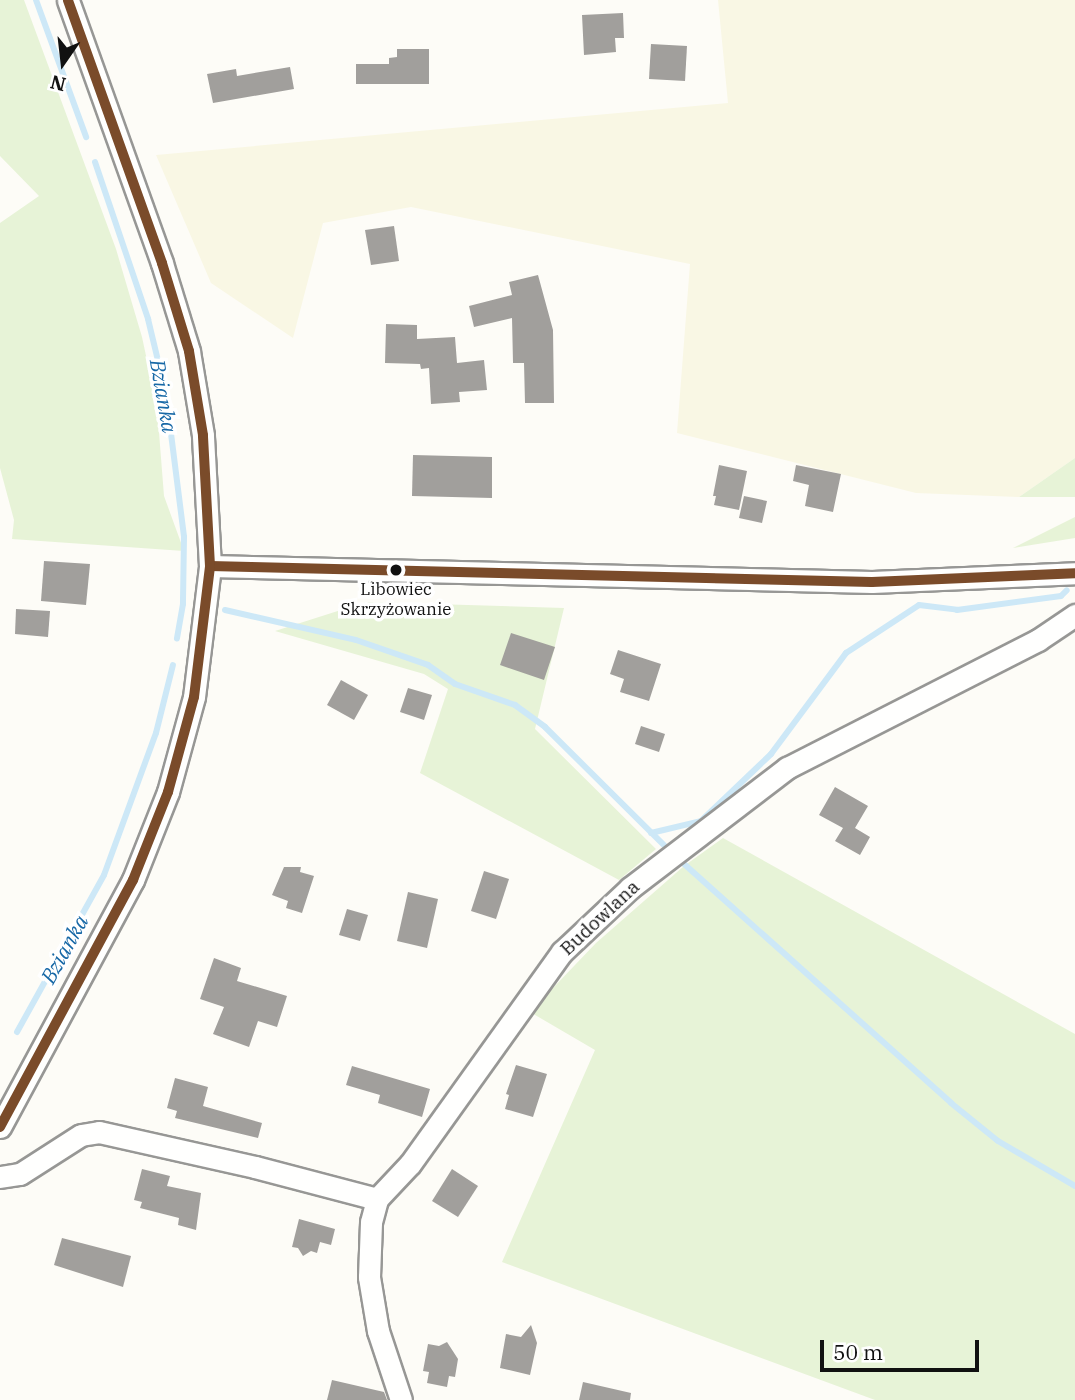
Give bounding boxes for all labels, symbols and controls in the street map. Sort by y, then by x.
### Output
north arrow [28,28,98,98]
text: N [48,70,68,97]
water label: Bzianka [145,357,183,435]
marker: Libowiec Skrzyżowanie [389,563,403,577]
place label: Libowiec Skrzyżowanie [341,580,451,620]
street label: Budowlana [556,876,644,960]
water label: Bzianka [35,910,93,988]
scale bar [823,1326,982,1370]
text: 50 m [833,1338,883,1366]

